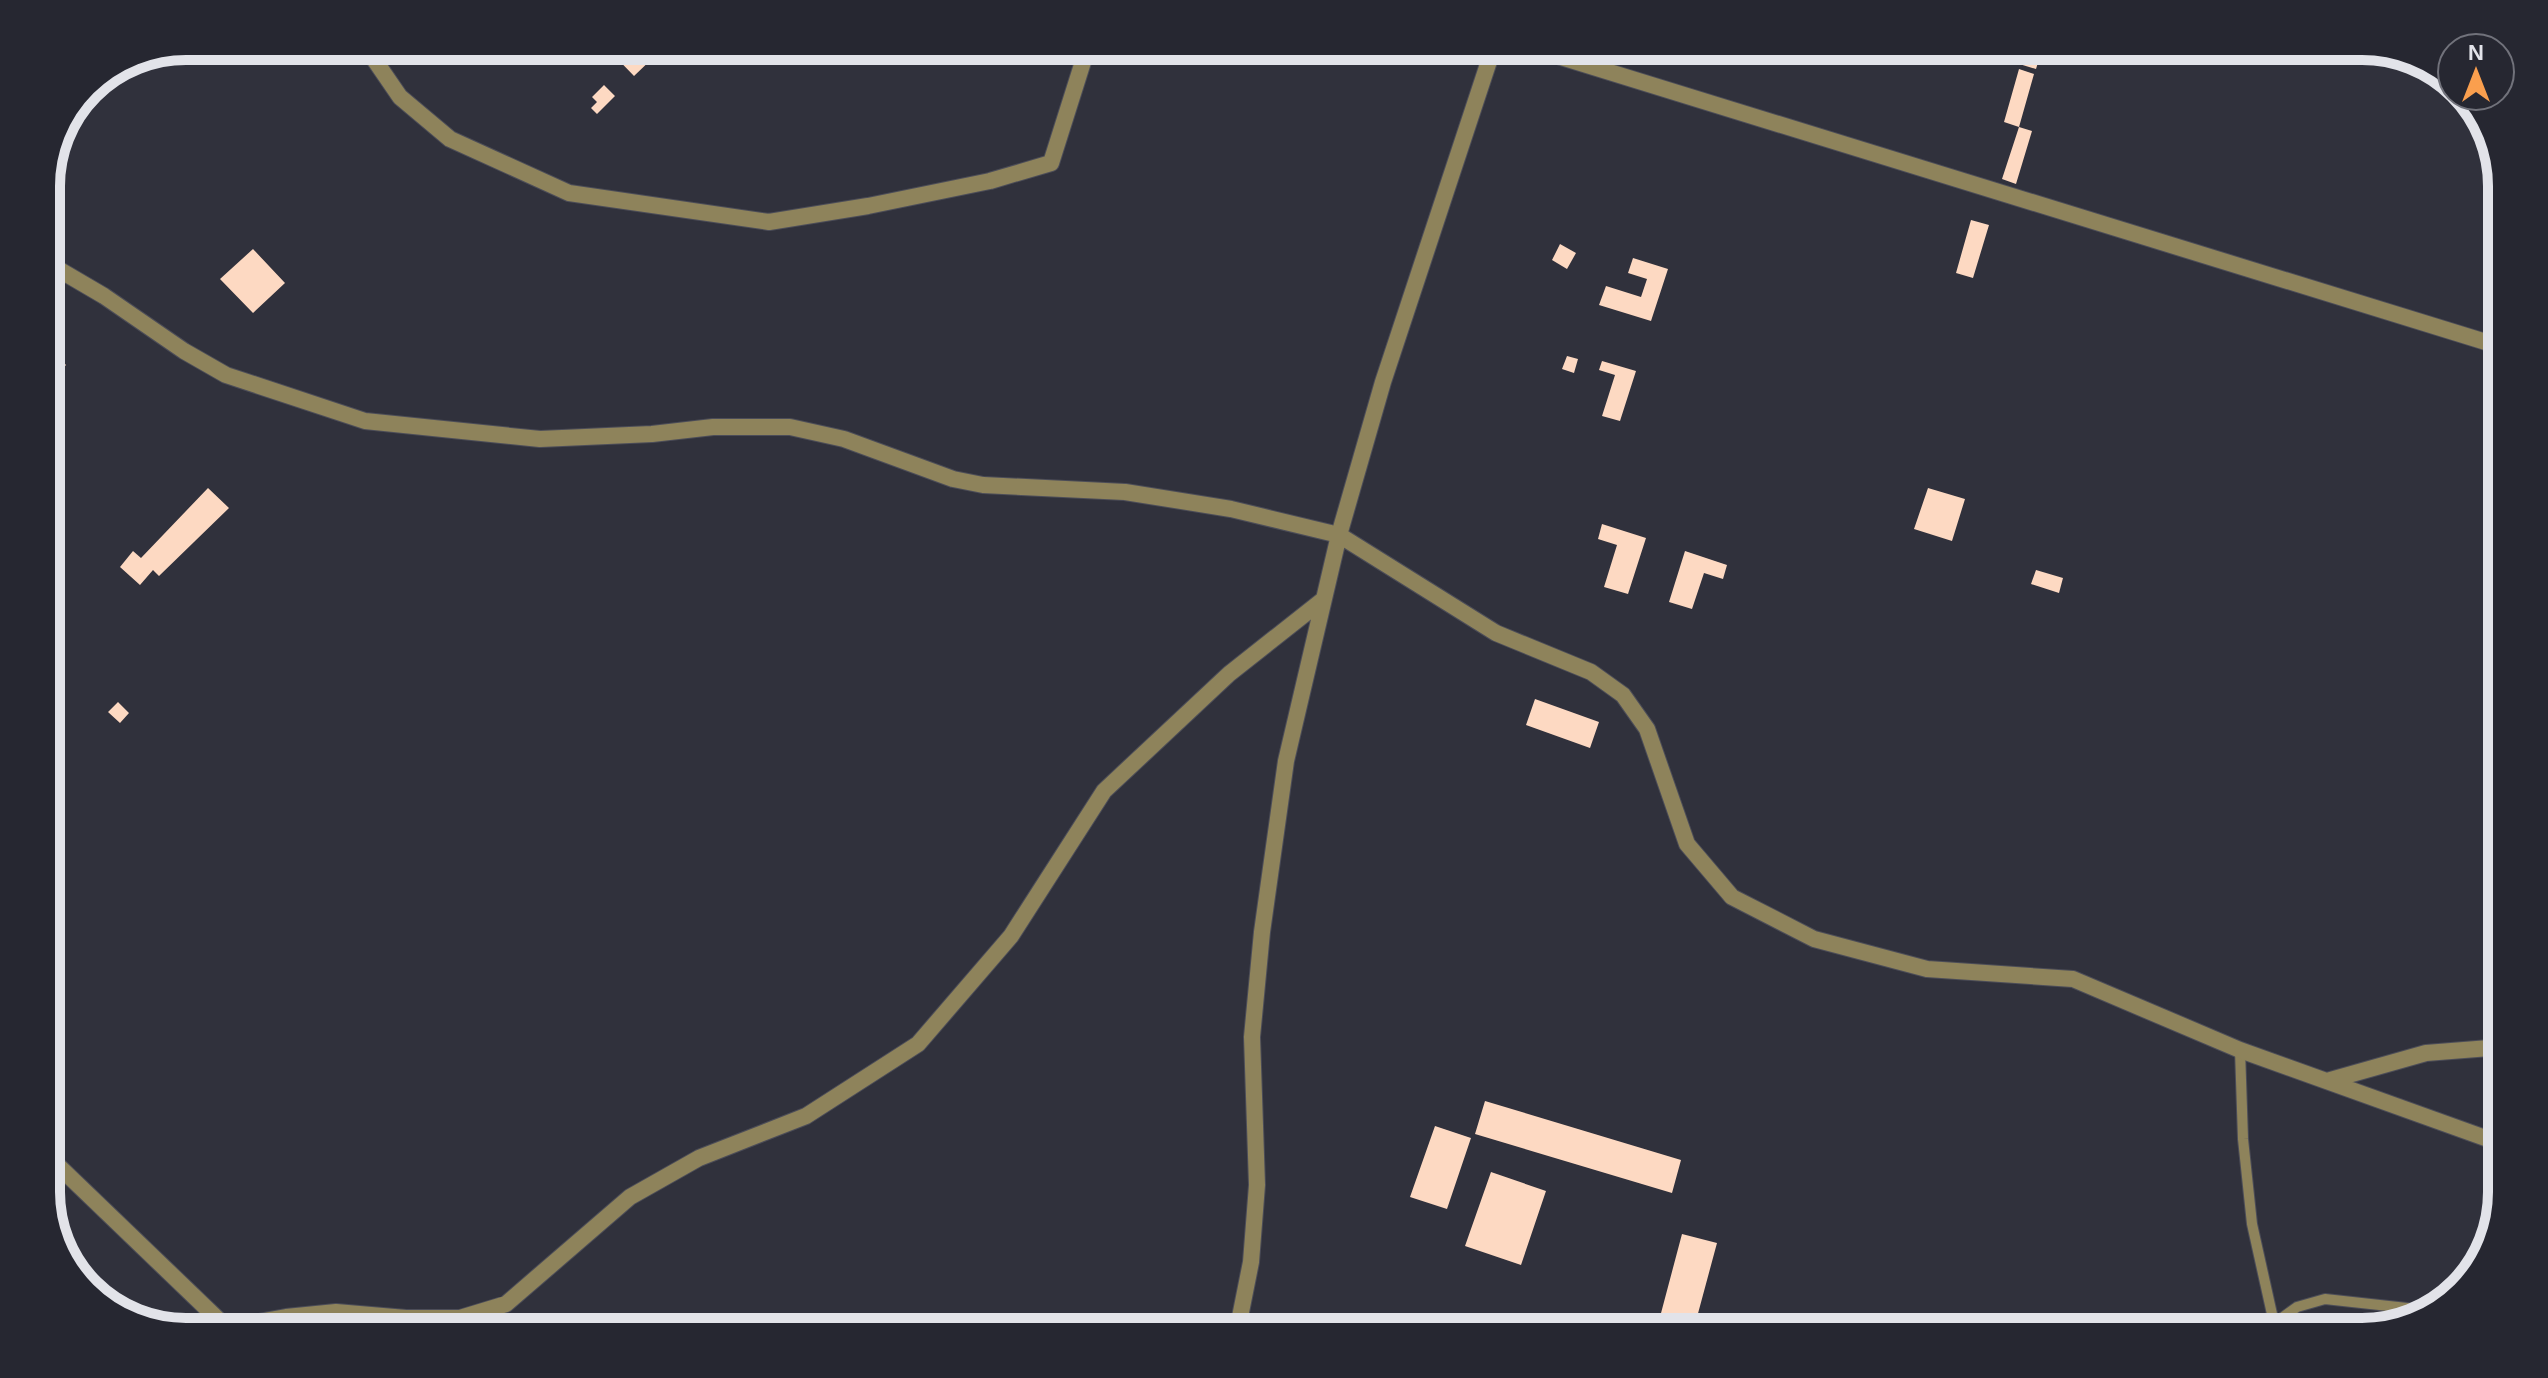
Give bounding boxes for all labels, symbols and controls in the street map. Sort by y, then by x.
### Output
north arrow [2436,32,2516,112]
text: N [2468,40,2484,65]

